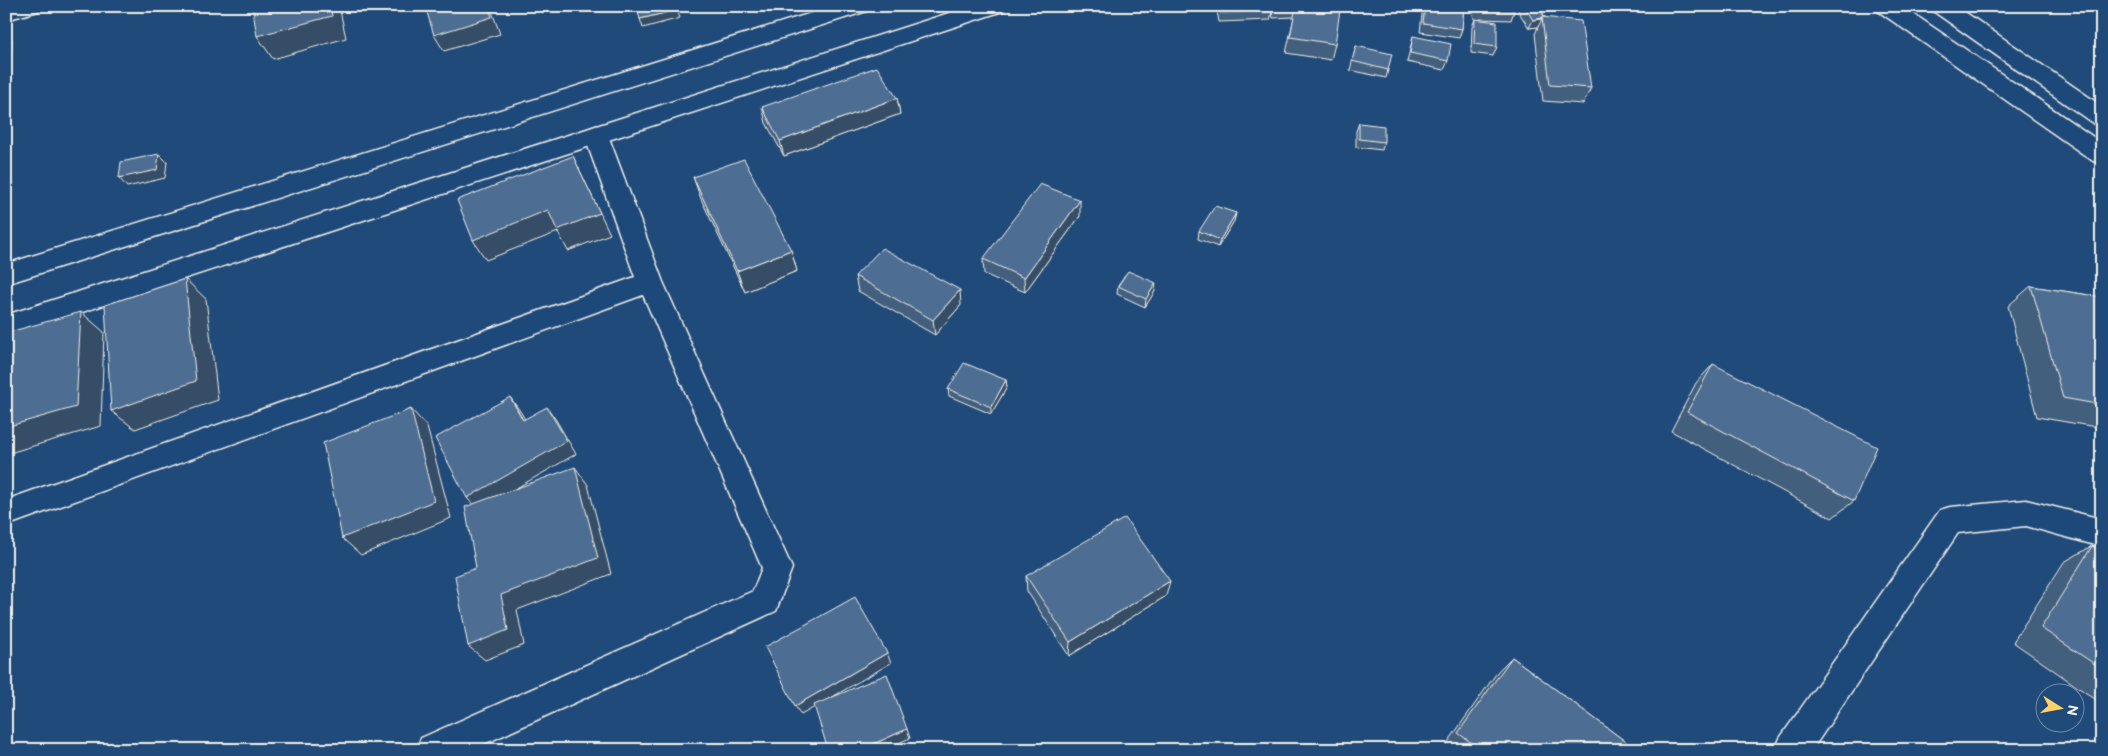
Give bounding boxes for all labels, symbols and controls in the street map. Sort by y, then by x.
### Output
north arrow [2036,684,2086,734]
text: N [2063,704,2082,717]

